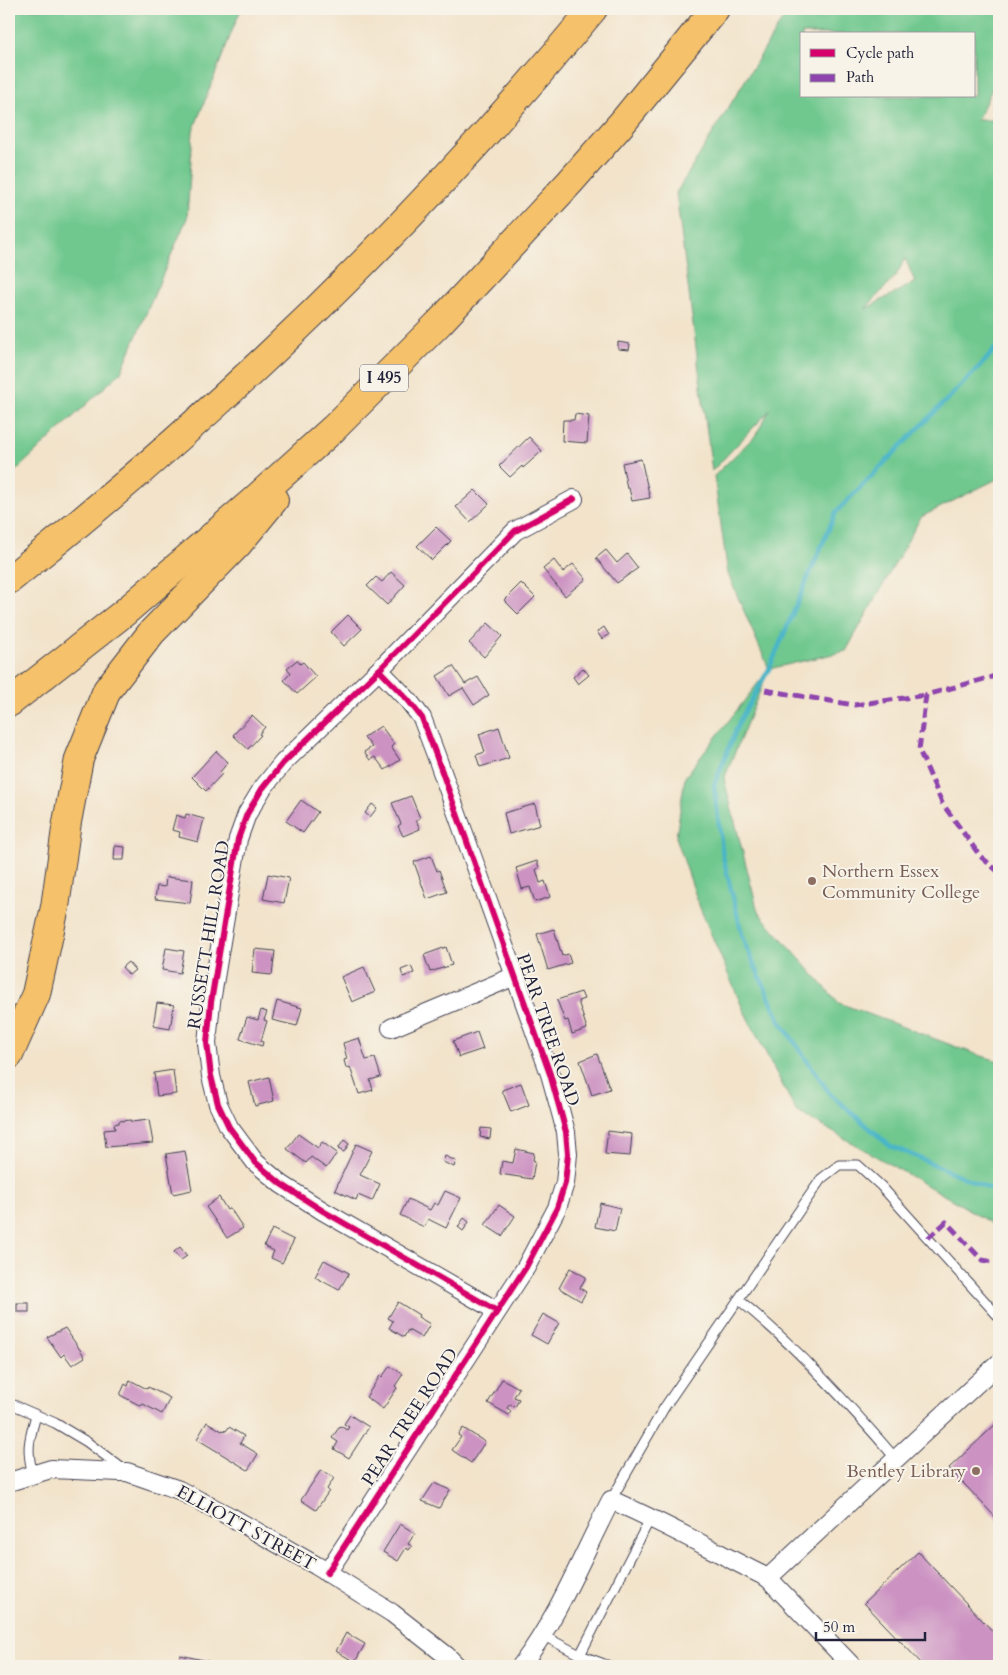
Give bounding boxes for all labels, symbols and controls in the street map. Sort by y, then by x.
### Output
legend [800,32,976,98]
text: Cycle path [846,43,915,63]
text: Path [846,67,875,87]
road number: I 495 [360,364,408,392]
street label: RUSSETT HILL ROAD [182,839,236,1031]
place label: Northern Essex Community College [822,859,980,905]
marker: Northern Essex Community College [806,875,818,887]
street label: PEAR TREE ROAD [510,950,586,1110]
street label: PEAR TREE ROAD [356,1343,464,1491]
place label: Bentley Library [847,1459,966,1484]
marker: Bentley Library [970,1465,982,1477]
street label: ELLIOTT STREET [172,1479,320,1577]
scale bar [816,1610,924,1642]
text: 50 m [823,1617,855,1637]

